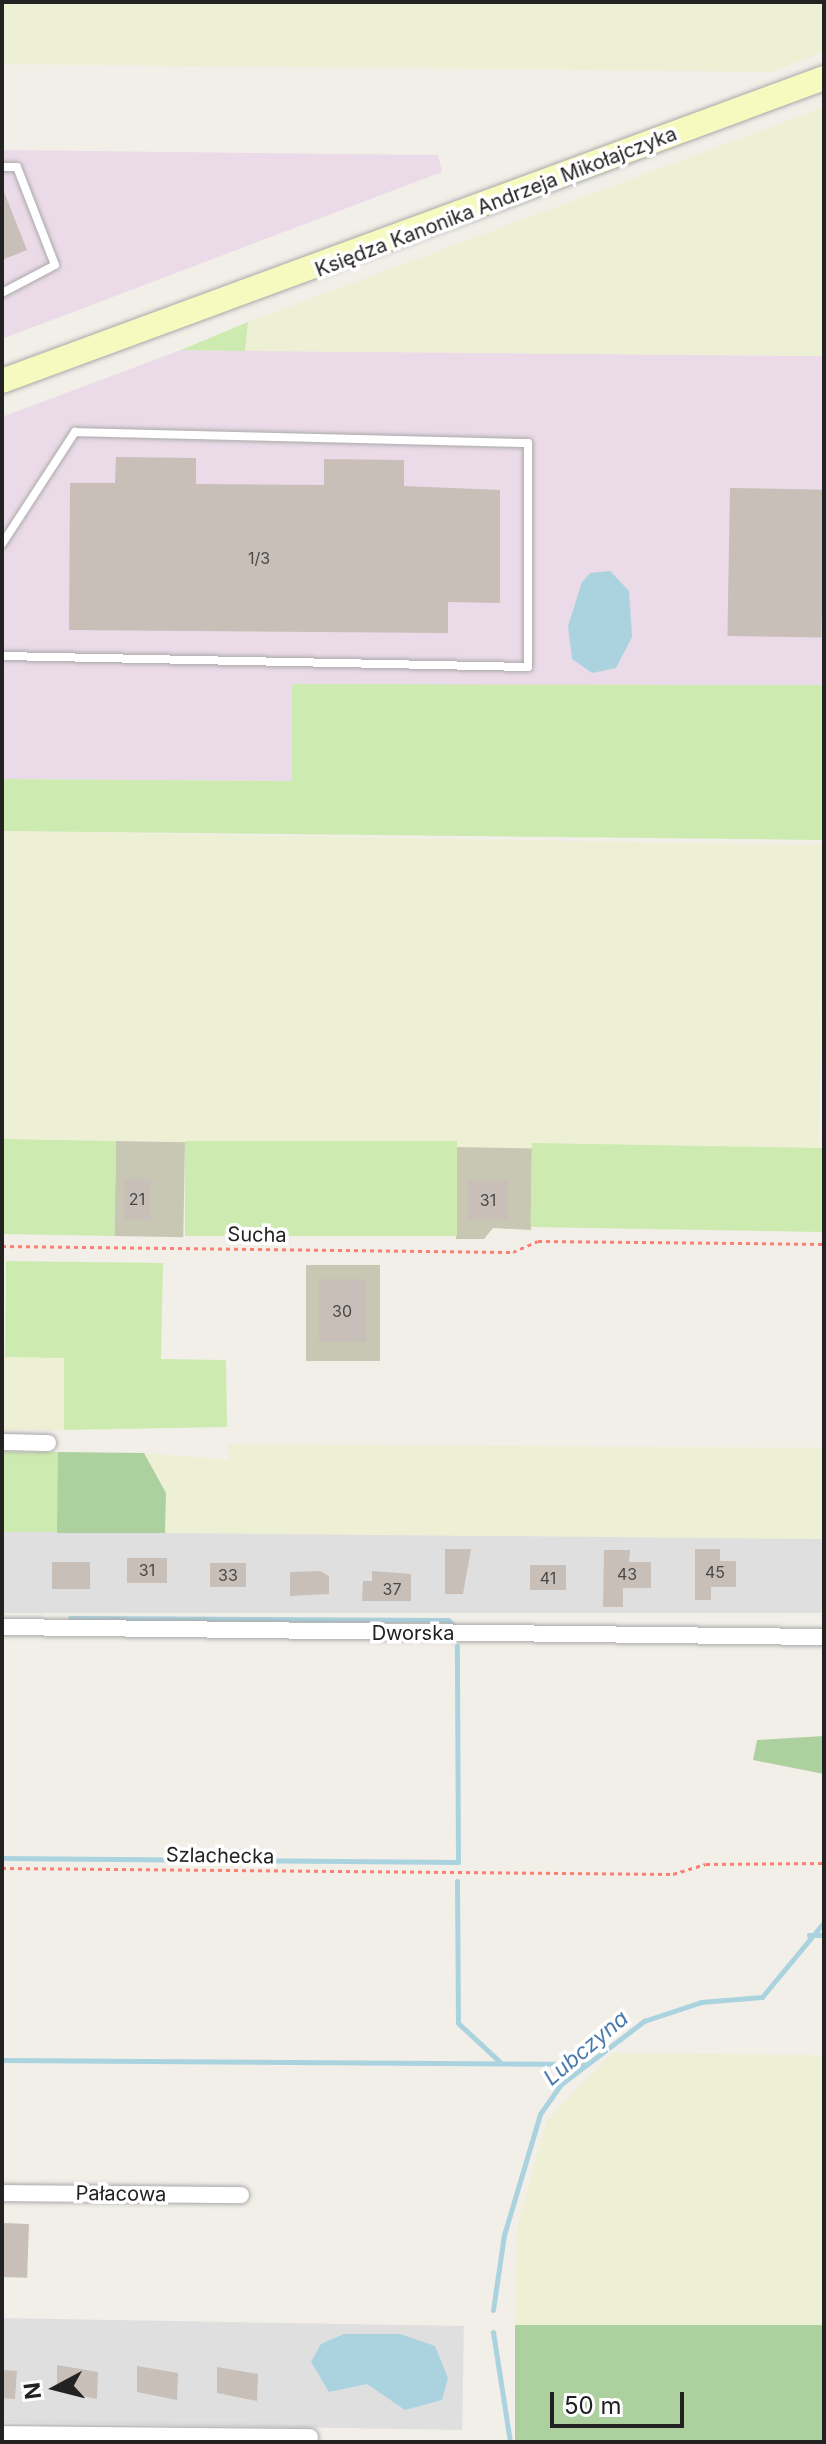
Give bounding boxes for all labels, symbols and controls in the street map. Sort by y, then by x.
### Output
street label: Księdza Kanonika Andrzeja Mikołajczyka [312,122,680,282]
house number: 1/3 [248,548,270,568]
house number: 21 [129,1189,145,1209]
house number: 31 [480,1190,496,1210]
street label: Sucha [227,1222,287,1248]
house number: 30 [332,1301,352,1321]
house number: 31 [139,1560,155,1580]
house number: 45 [705,1562,725,1582]
house number: 43 [617,1564,637,1584]
house number: 33 [218,1565,238,1585]
house number: 41 [540,1568,556,1588]
house number: 37 [383,1579,401,1599]
street label: Dworska [372,1621,454,1645]
street label: Szlachecka [166,1843,274,1869]
water label: Lubczyna [538,2005,634,2091]
street label: Pałacowa [75,2181,167,2207]
north arrow [16,2348,96,2428]
scale bar [554,2376,688,2426]
text: N [18,2381,46,2401]
text: 50 m [564,2391,622,2420]

